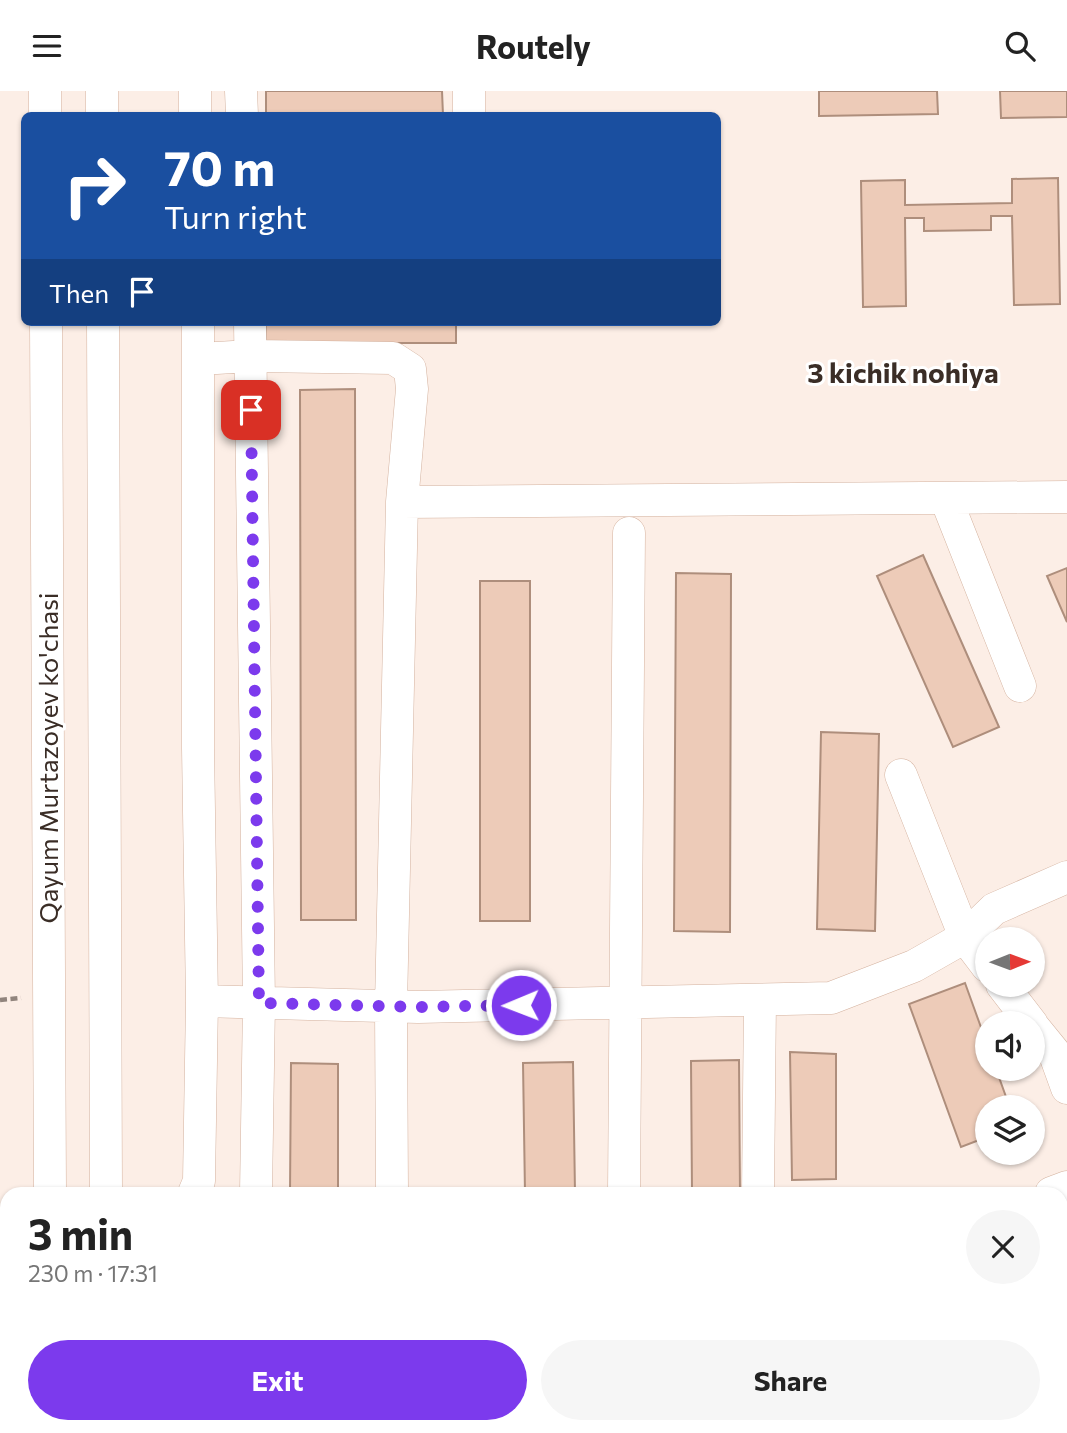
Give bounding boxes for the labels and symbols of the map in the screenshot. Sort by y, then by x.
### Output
district label: 3 kichik nohiya [807,355,999,389]
pin [221,380,281,440]
street label: Qayum Murtazoyev ko'chasi [32,593,63,923]
north arrow [975,927,1045,997]
position arrow [484,968,558,1042]

